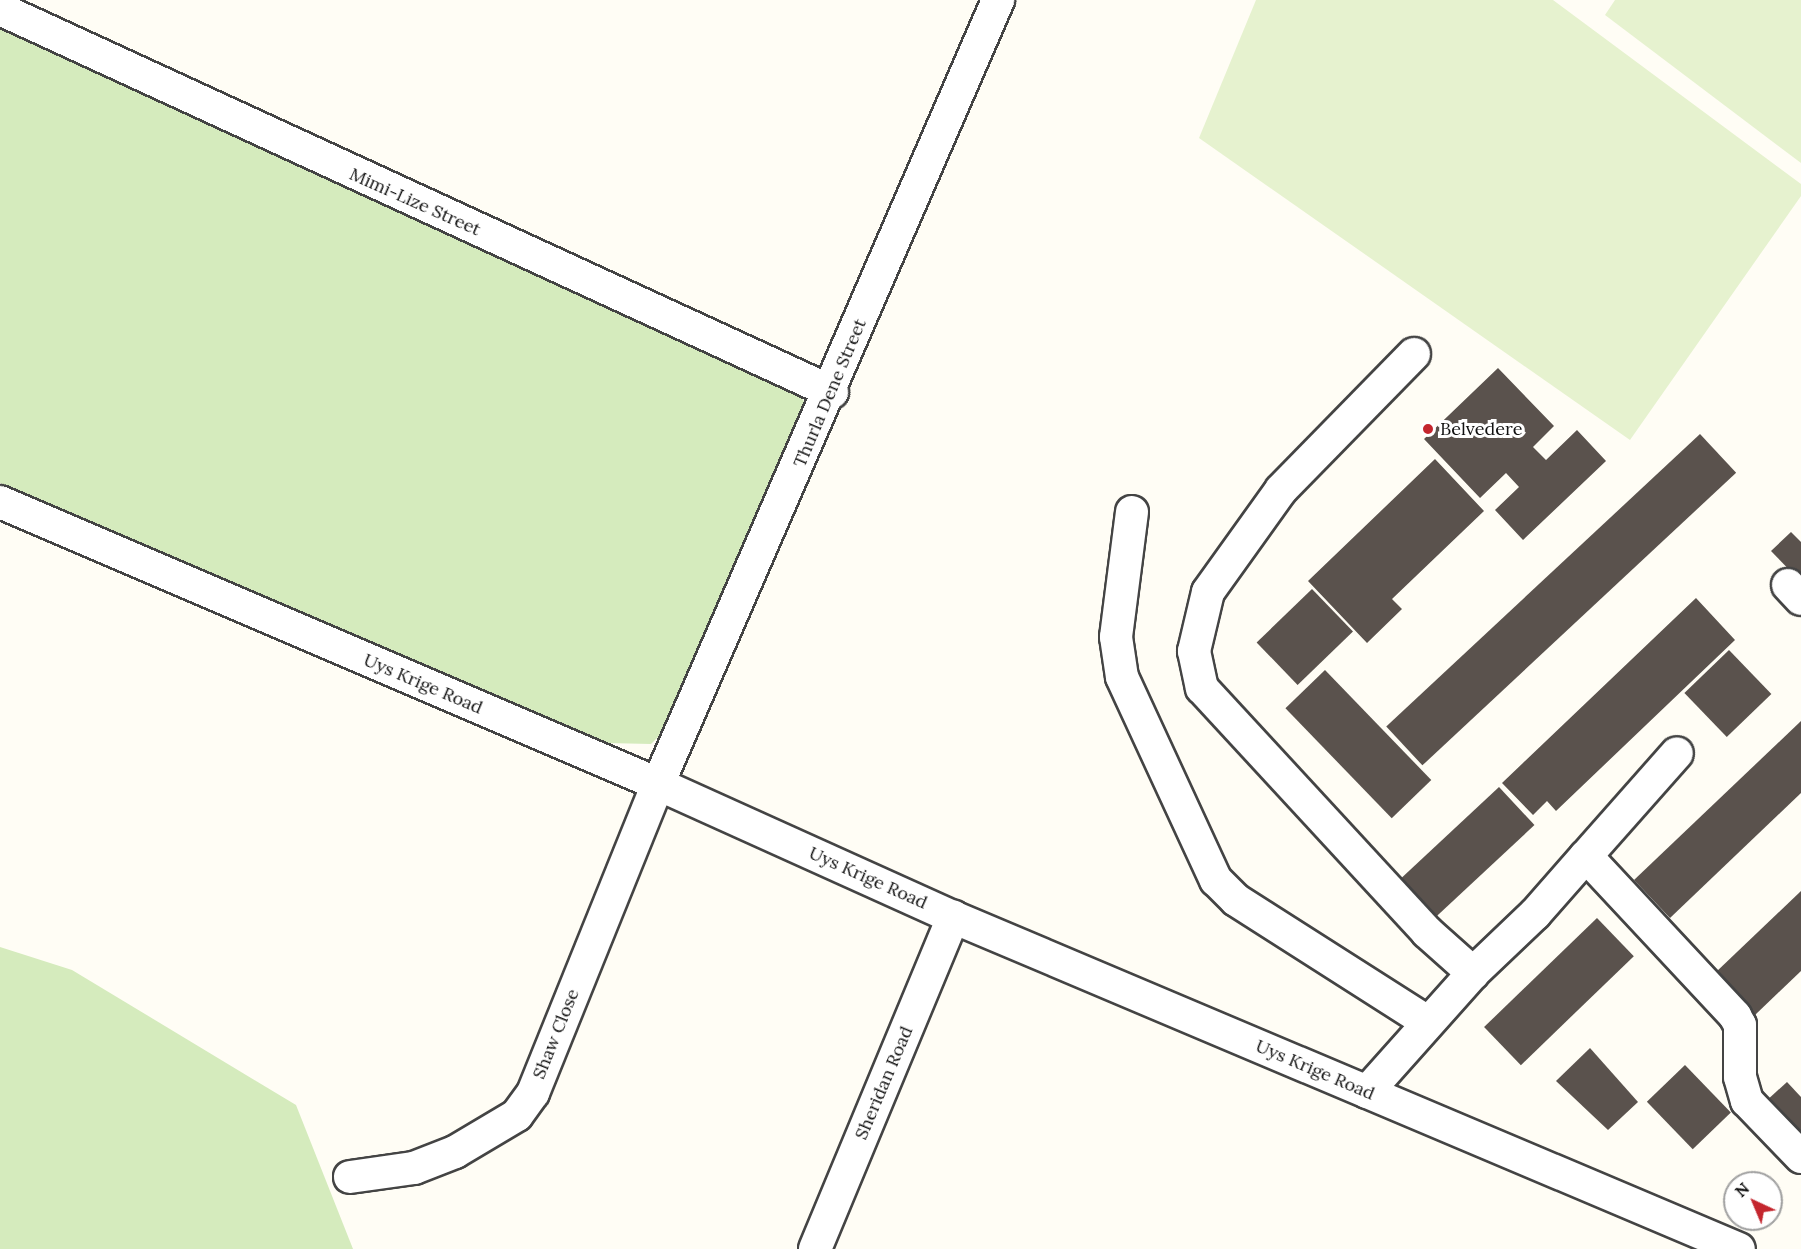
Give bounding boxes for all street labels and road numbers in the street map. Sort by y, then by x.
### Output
street label: Mimi-Lize Street [346,163,484,241]
street label: Thurla Dene Street [789,315,871,471]
street label: Uys Krige Road [360,649,486,719]
street label: Uys Krige Road [805,842,931,914]
street label: Shaw Close [528,986,584,1082]
street label: Sheridan Road [850,1023,918,1143]
street label: Uys Krige Road [1252,1035,1378,1105]

